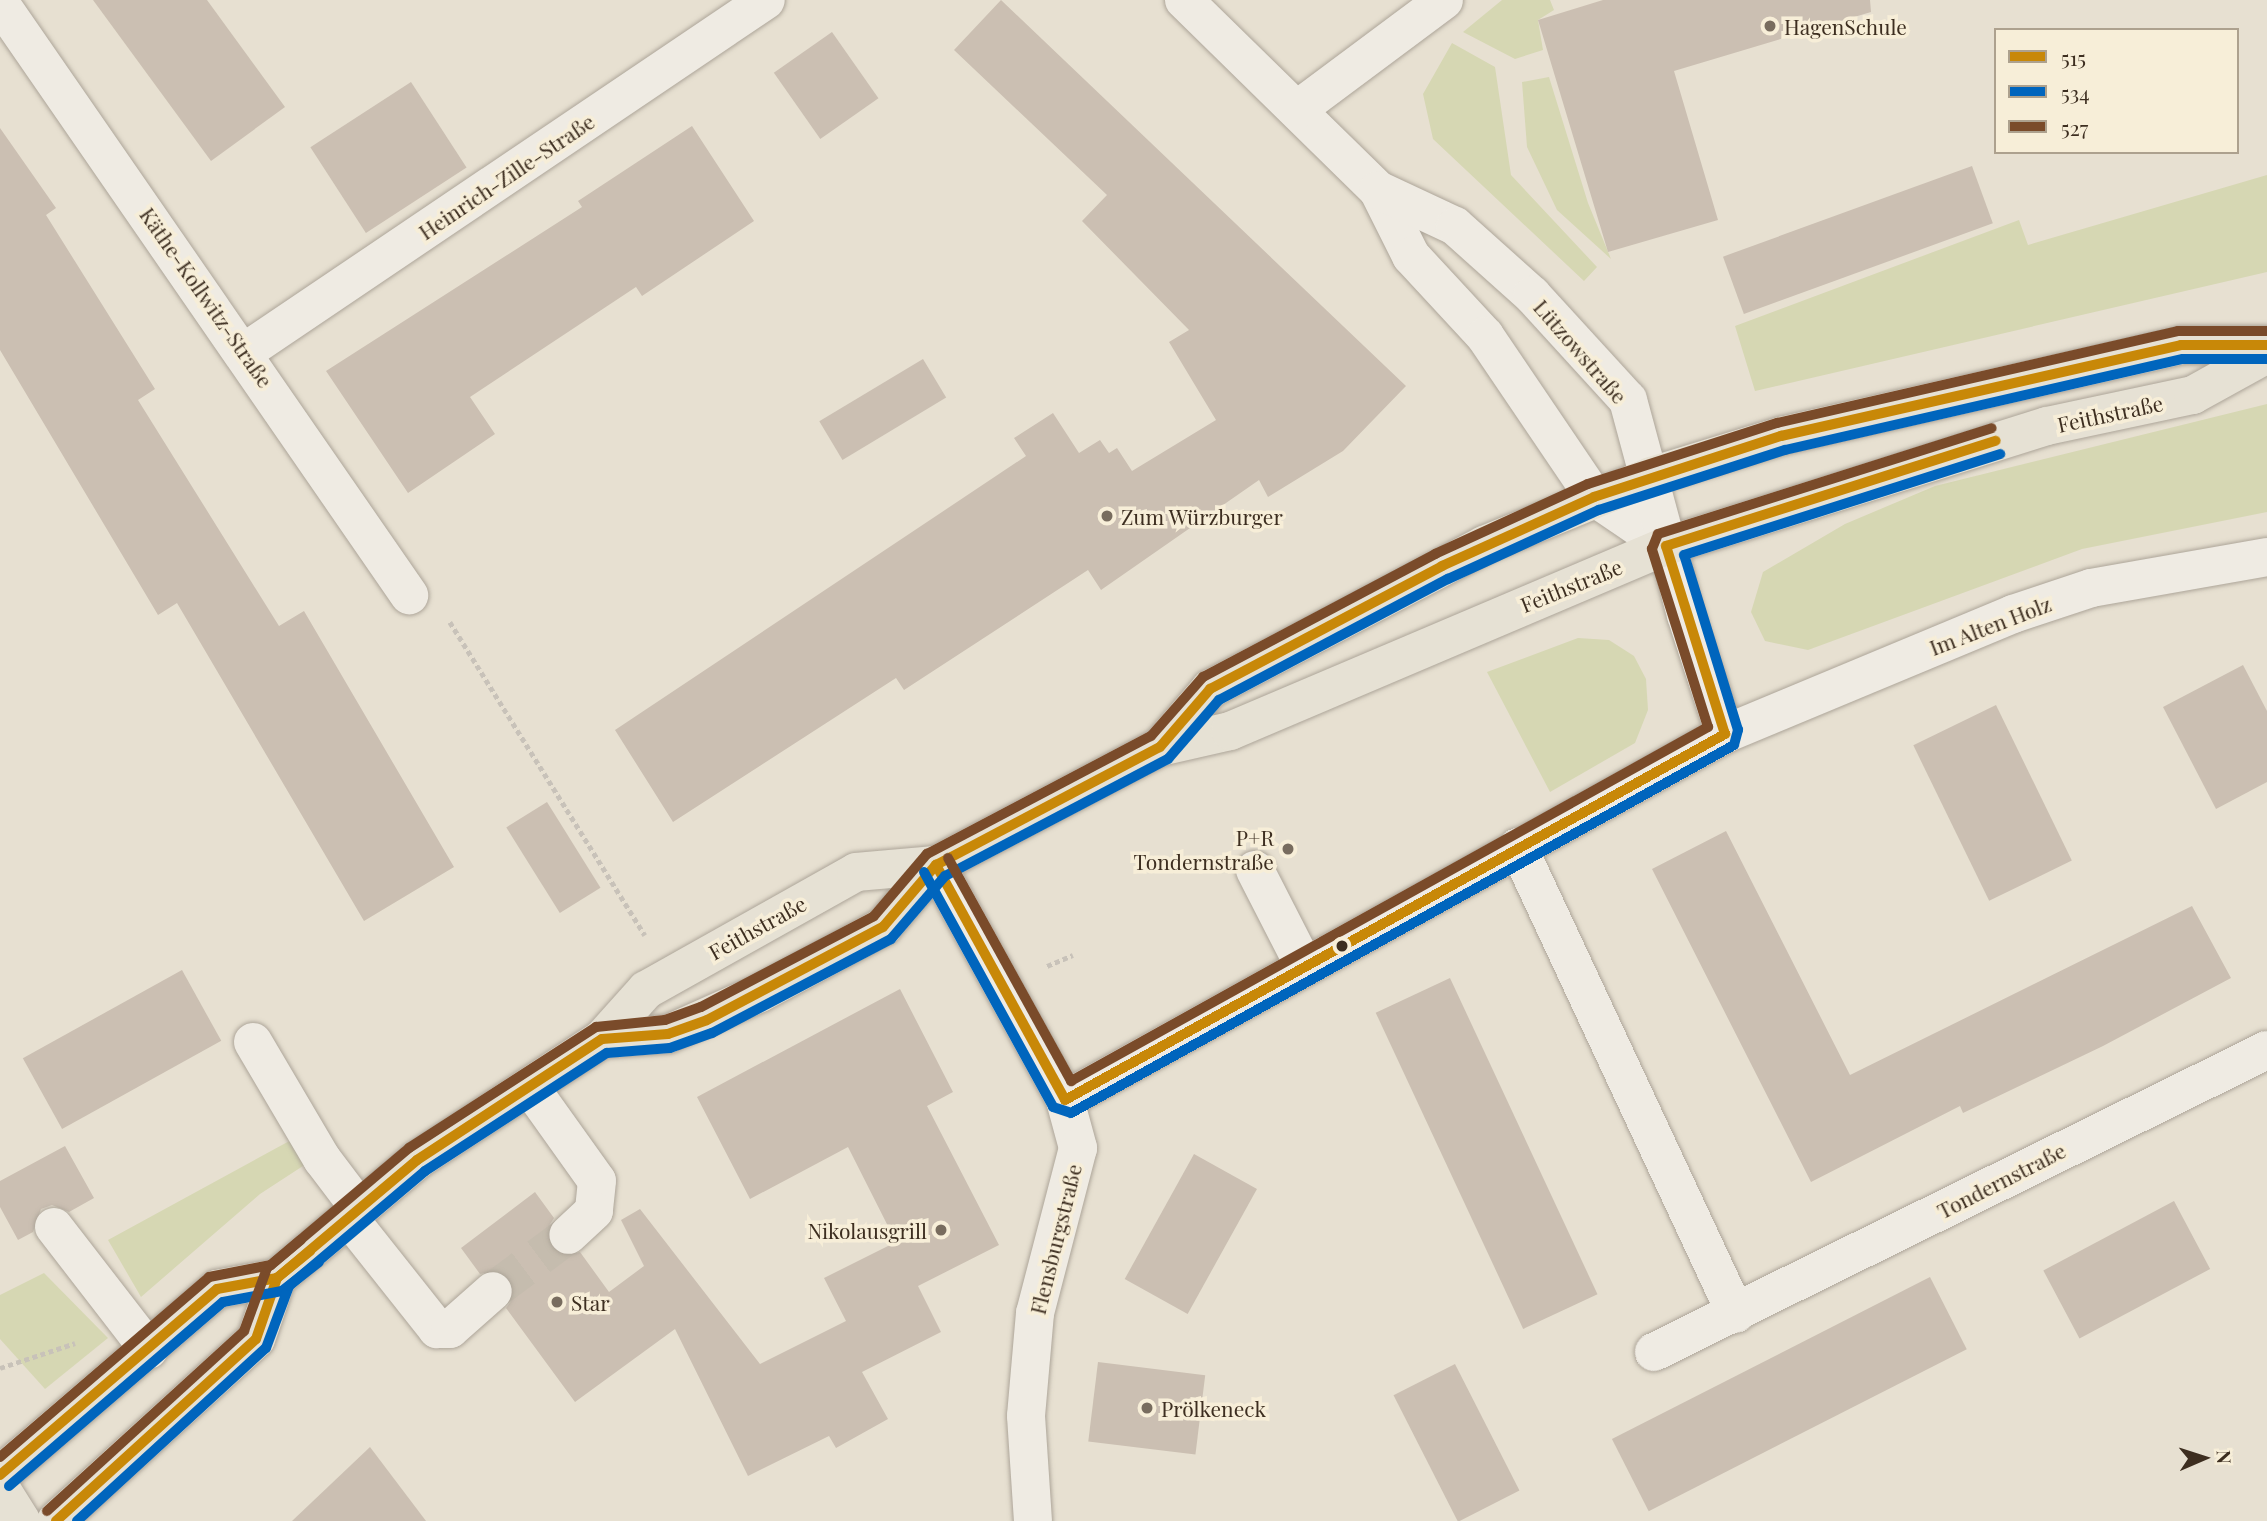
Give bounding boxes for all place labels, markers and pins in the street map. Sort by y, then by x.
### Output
place label: HagenSchule [1784,13,1907,39]
marker: HagenSchule [1762,18,1778,34]
place label: Zum Würzburger [1121,503,1283,529]
marker: Zum Würzburger [1099,508,1115,524]
place label: P+R Tondernstraße [1134,824,1274,874]
marker: P+R Tondernstraße [1280,841,1296,857]
unlabelled marker [1335,939,1349,953]
place label: Nikolausgrill [807,1217,927,1243]
marker: Nikolausgrill [933,1222,949,1238]
place label: Star [571,1289,610,1315]
marker: Star [549,1294,565,1310]
place label: Prölkeneck [1161,1395,1266,1421]
marker: Prölkeneck [1139,1400,1155,1416]

